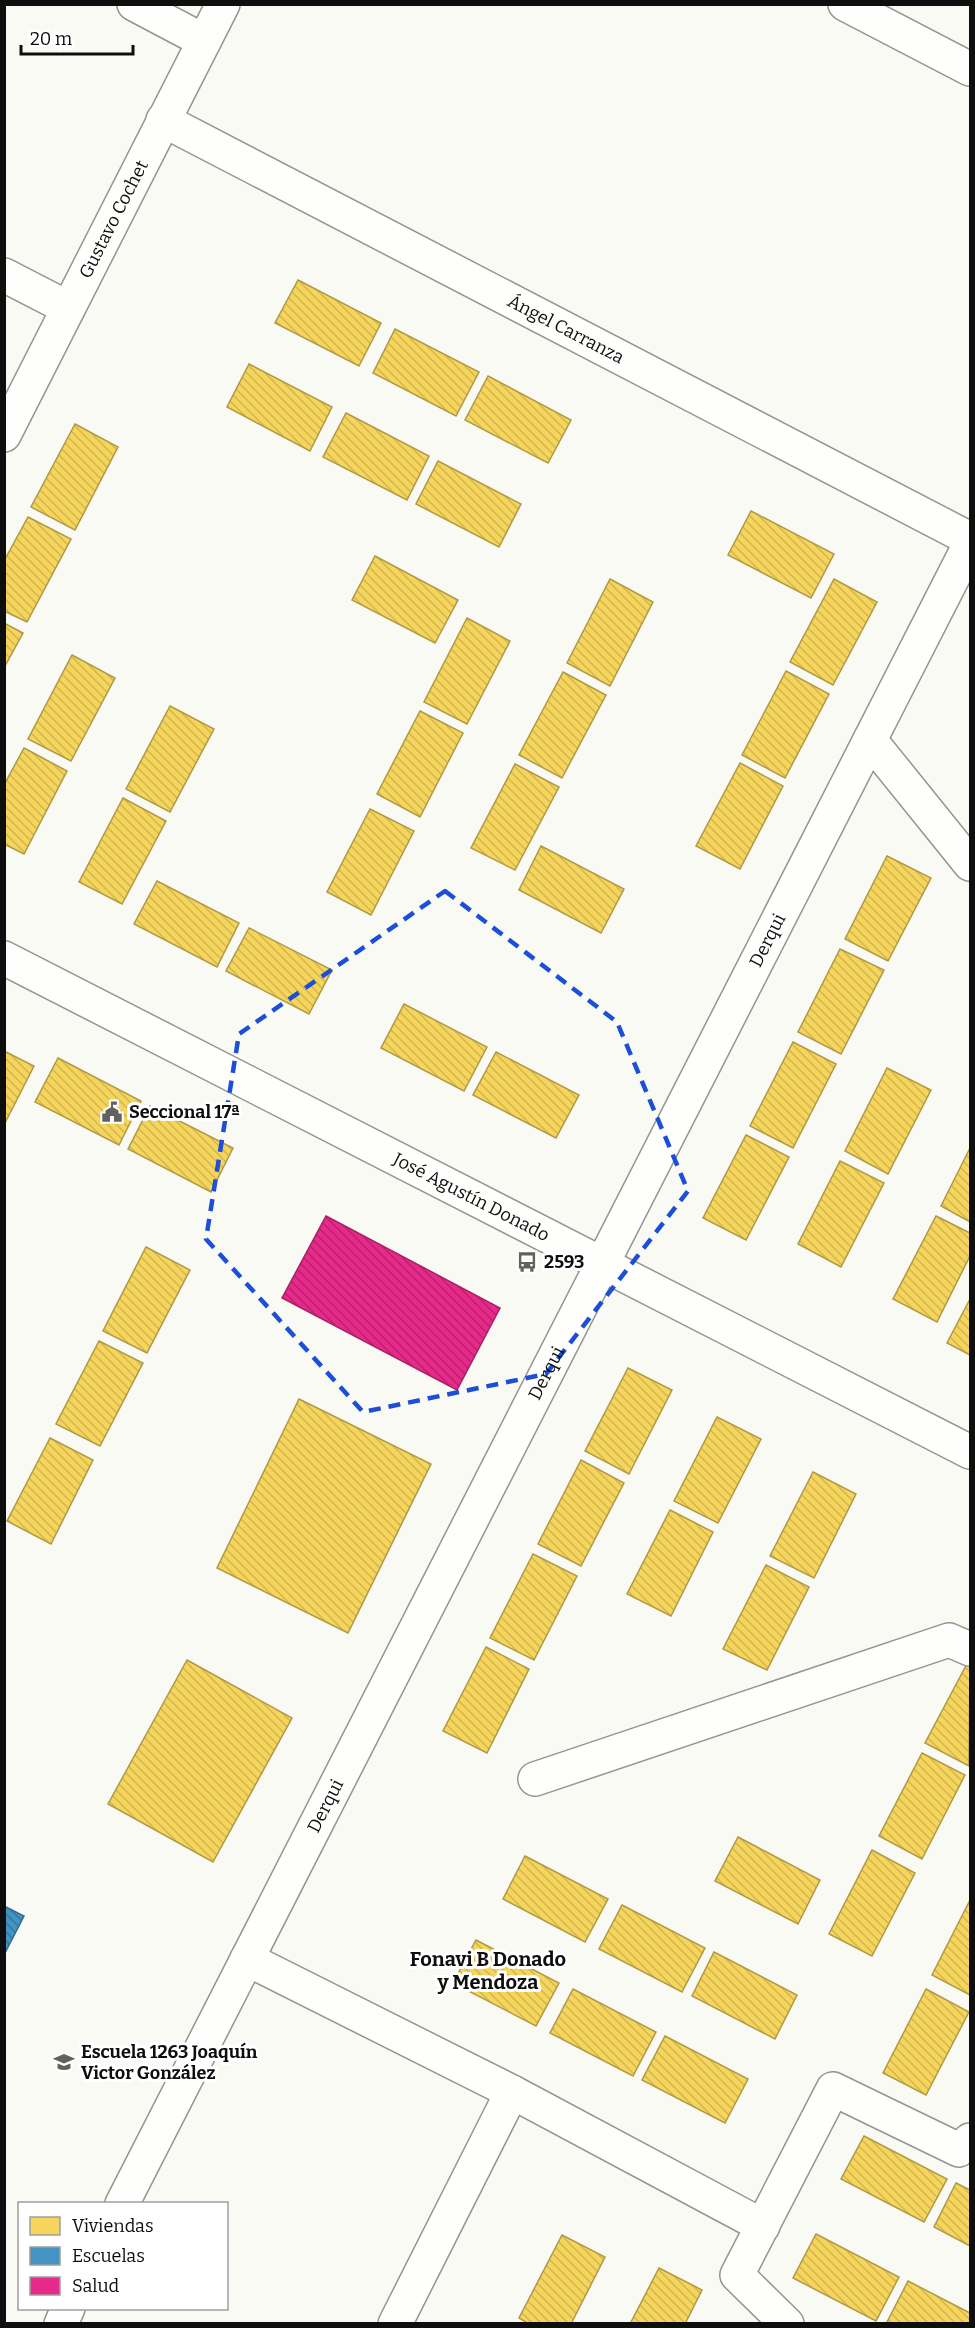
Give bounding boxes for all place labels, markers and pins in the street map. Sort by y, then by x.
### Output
public building icon: Seccional 17ª [100,1100,124,1124]
place label: Seccional 17ª [129,1101,240,1123]
bus stop icon: 2593 [515,1250,539,1274]
place label: 2593 [544,1251,584,1273]
place label: Escuela 1263 Joaquín Victor González [81,2041,258,2084]
school or university icon: Escuela 1263 Joaquín Victor González [52,2050,76,2074]

